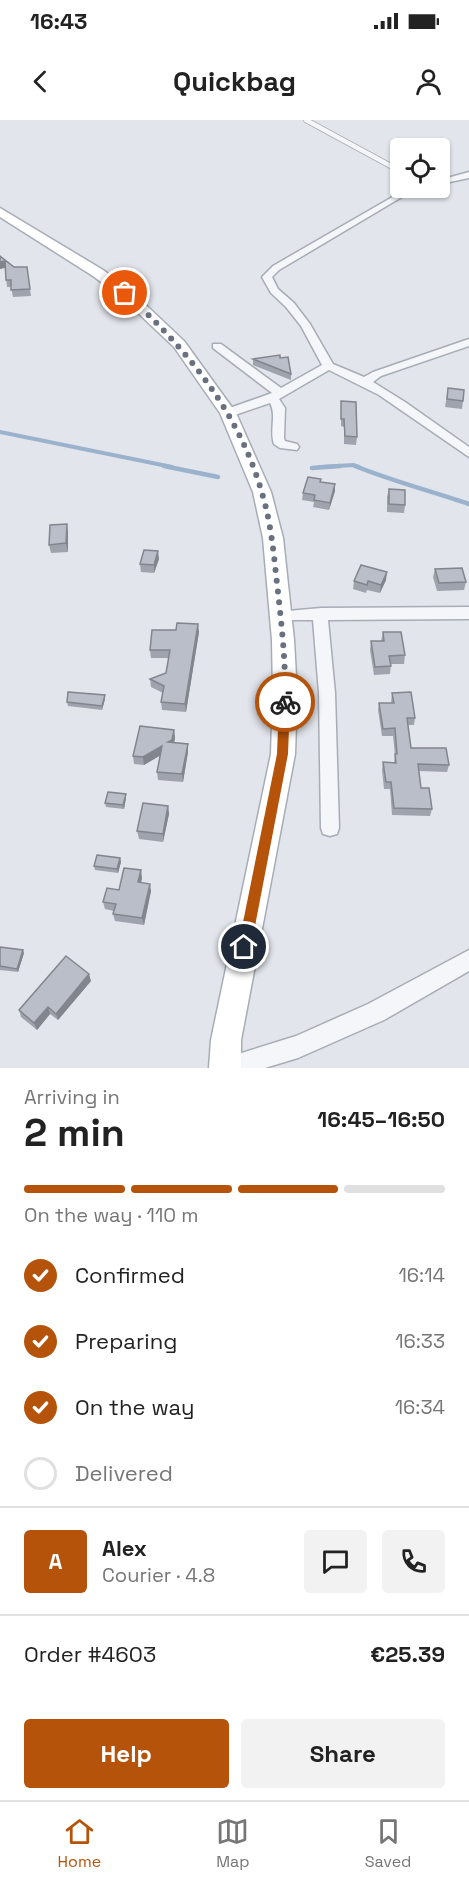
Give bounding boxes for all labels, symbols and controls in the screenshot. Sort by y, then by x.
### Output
text: 16:43 [30,7,87,35]
text: Quickbag [173,64,296,99]
icon: back [24,65,57,98]
icon: person [412,65,445,98]
map controls [390,138,450,198]
button: locate [390,138,450,198]
pin [99,267,150,318]
icon: bag [108,276,141,309]
courier [255,672,315,732]
icon: bike [269,686,302,719]
pin [218,921,269,972]
icon: home [227,930,260,963]
text: Arriving in [24,1084,120,1110]
text: 16:45–16:50 [317,1105,445,1133]
text: 2 min [24,1108,125,1157]
text: On the way · 110 m [24,1202,198,1228]
icon: check [24,1259,57,1292]
text: Confirmed [75,1261,185,1289]
text: 16:14 [398,1262,445,1288]
icon: check [24,1325,57,1358]
text: Preparing [75,1327,177,1355]
text: 16:33 [395,1328,445,1354]
icon: check [24,1391,57,1424]
text: On the way [75,1393,194,1421]
text: 16:34 [395,1394,445,1420]
text: Delivered [75,1459,173,1487]
button: chat [304,1530,367,1593]
button: phone [382,1530,445,1593]
text: Alex [102,1534,147,1562]
text: A [49,1547,62,1575]
text: Courier · 4.8 [102,1562,215,1588]
text: Order #4603 [24,1640,156,1668]
text: €25.39 [370,1640,445,1668]
button: Help [24,1719,229,1788]
button: Share [241,1719,445,1788]
tab: Home [58,1815,101,1872]
tab: Map [216,1815,250,1872]
tab: Saved [365,1815,411,1872]

